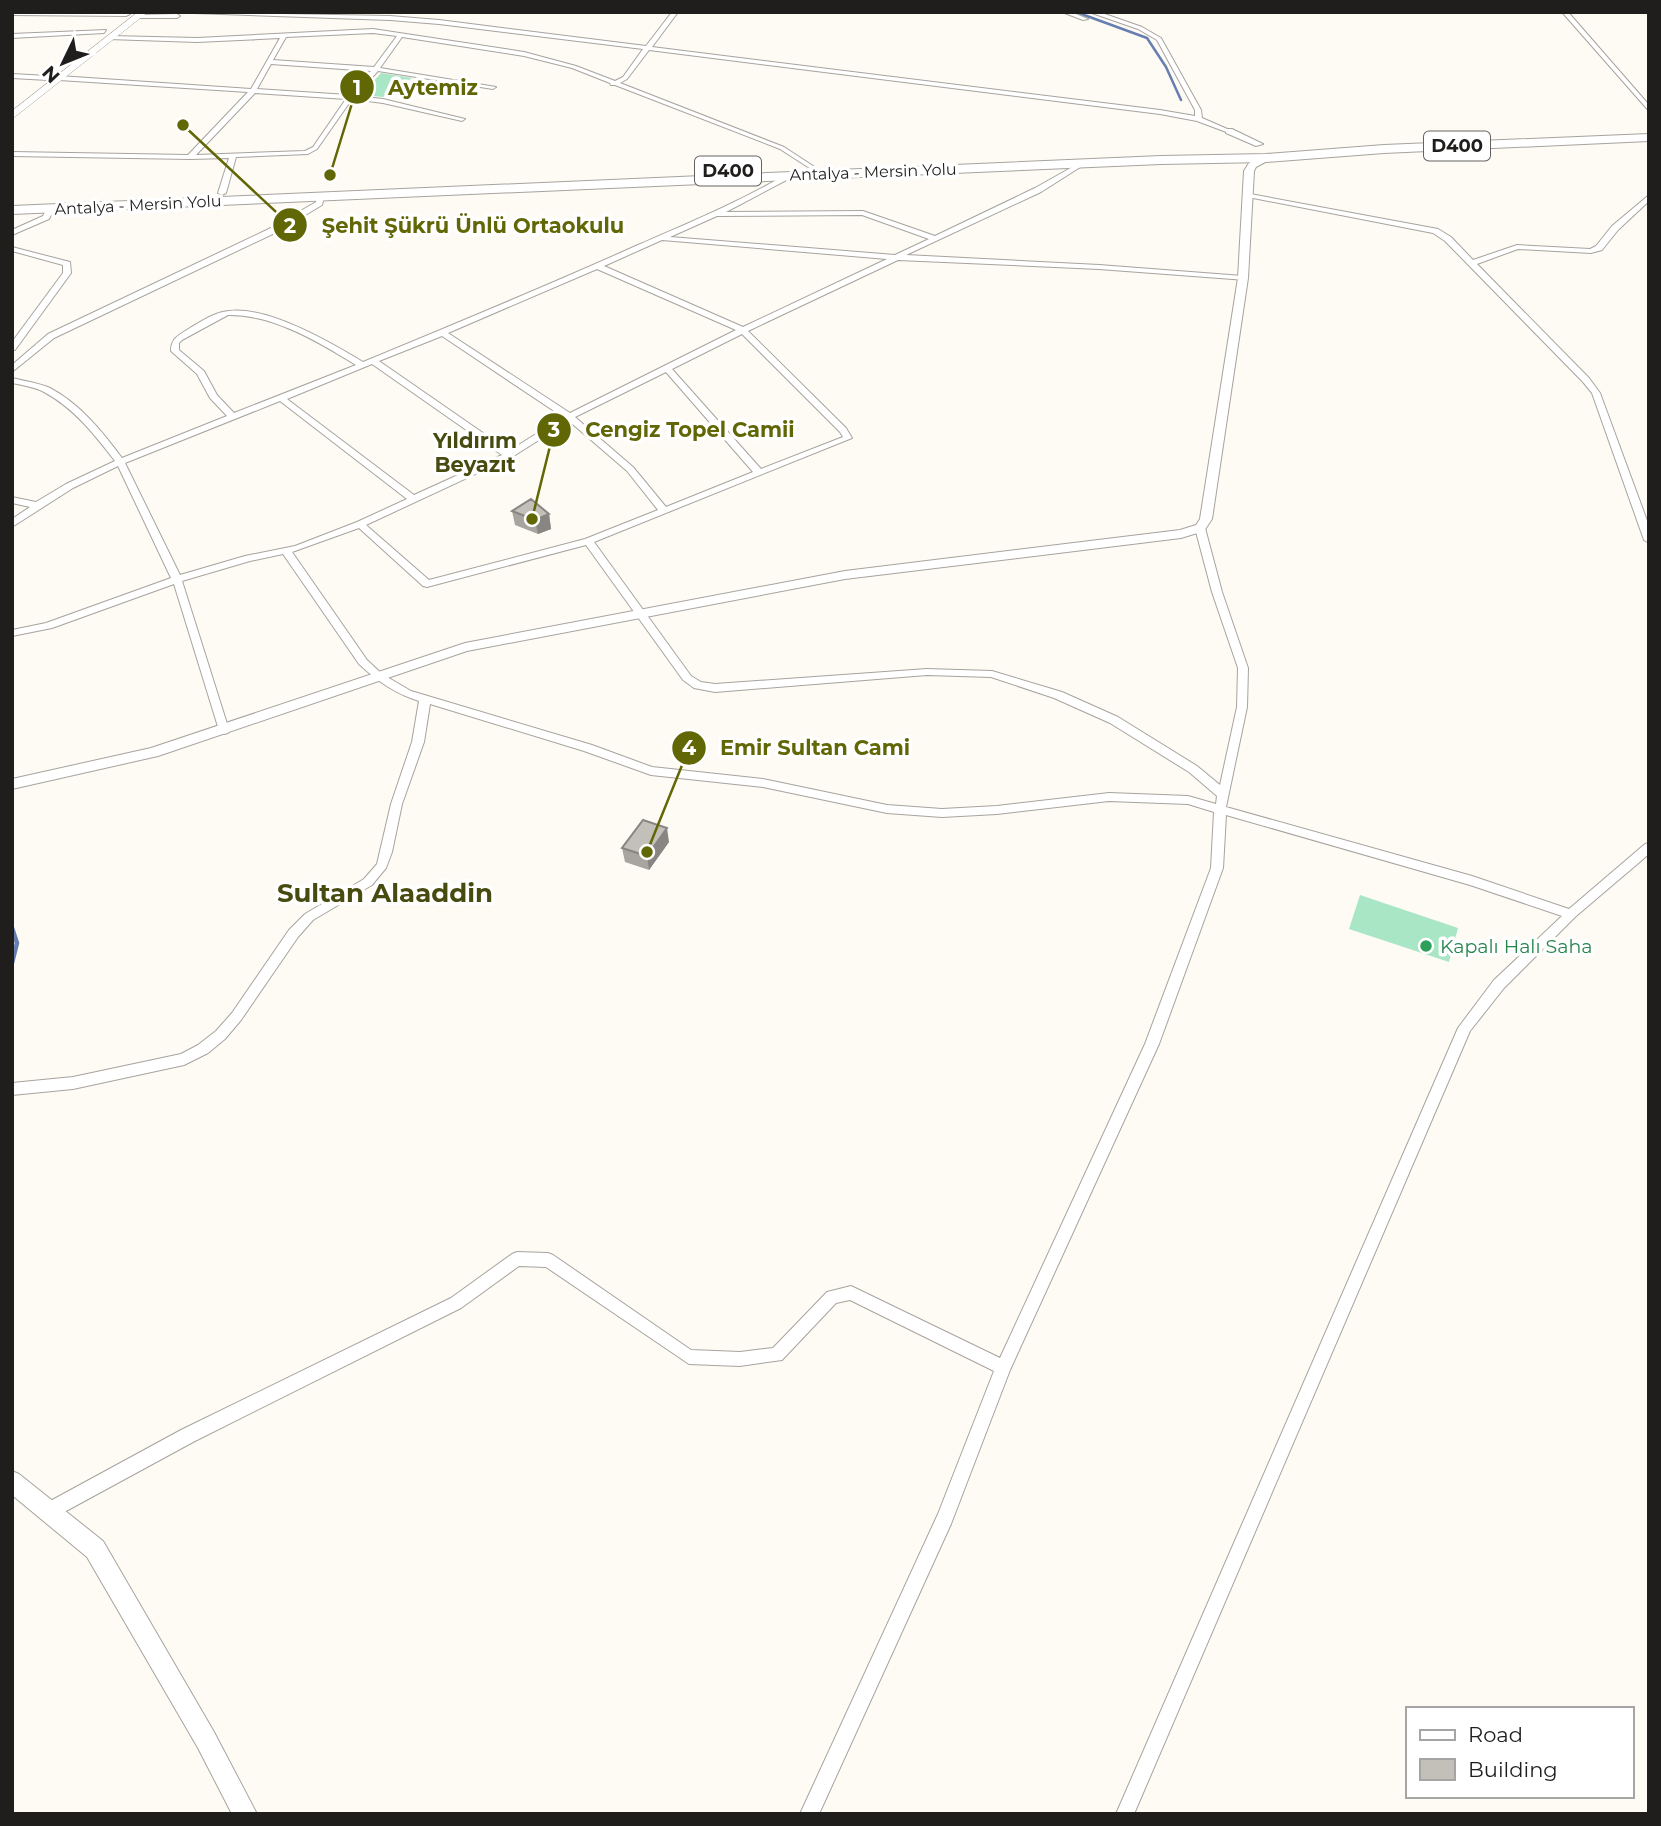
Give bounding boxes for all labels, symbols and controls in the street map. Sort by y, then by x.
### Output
north arrow [28,28,98,98]
text: N [37,61,65,88]
callout: Aytemiz [339,66,492,108]
text: 1 [353,75,361,100]
text: Aytemiz [387,75,478,100]
road number: D400 [1424,132,1490,160]
road number: D400 [695,156,761,186]
street label: Antalya - Mersin Yolu [789,160,957,184]
street label: Antalya - Mersin Yolu [54,191,222,219]
callout: Şehit Şükrü Ünlü Ortaokulu [273,204,638,246]
text: Şehit Şükrü Ünlü Ortaokulu [322,212,624,238]
text: 2 [284,213,296,238]
callout: Cengiz Topel Camii [537,409,809,451]
text: 3 [547,417,560,442]
text: Cengiz Topel Camii [585,417,795,442]
district label: Yıldırım Beyazıt [432,428,517,477]
callout: Emir Sultan Cami [671,727,925,769]
text: 4 [682,735,697,760]
text: Emir Sultan Cami [720,735,910,760]
district label: Sultan Alaaddin [277,877,493,909]
place label: Kapalı Halı Saha [1440,935,1593,958]
marker: Kapalı Halı Saha [1418,938,1434,954]
legend [1406,1707,1633,1798]
text: Road [1468,1722,1523,1747]
text: Building [1468,1757,1558,1782]

